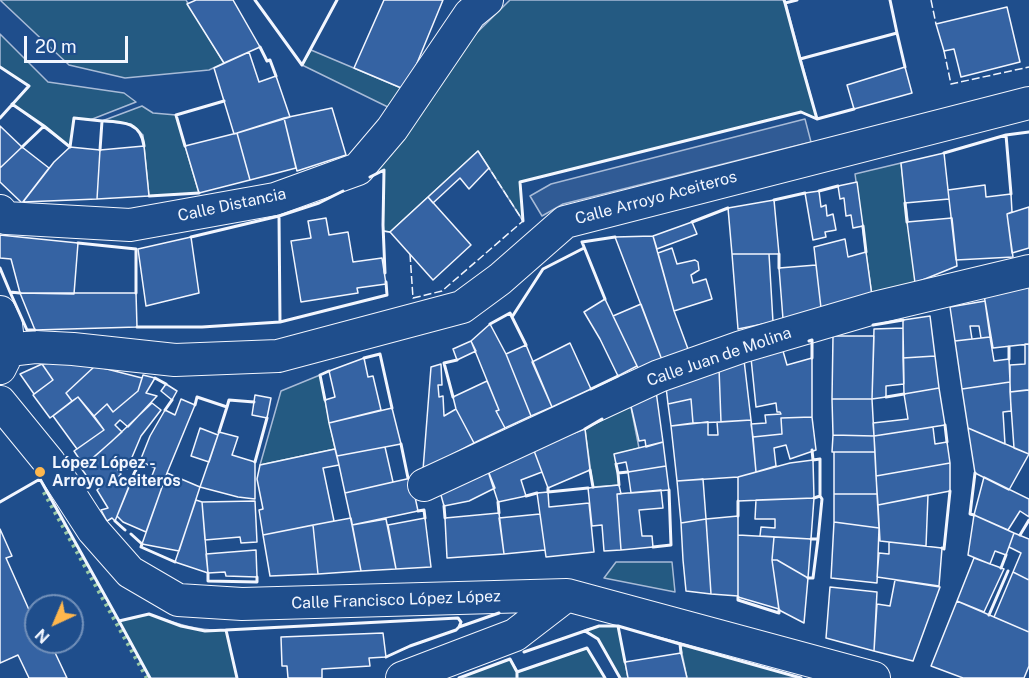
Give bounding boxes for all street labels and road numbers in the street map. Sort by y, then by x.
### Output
street label: Calle Arroyo Aceiteros [573,167,739,229]
street label: Calle Distancia [176,184,288,226]
street label: Calle Juan de Molina [644,323,794,391]
street label: Calle Francisco López López [291,587,501,613]

